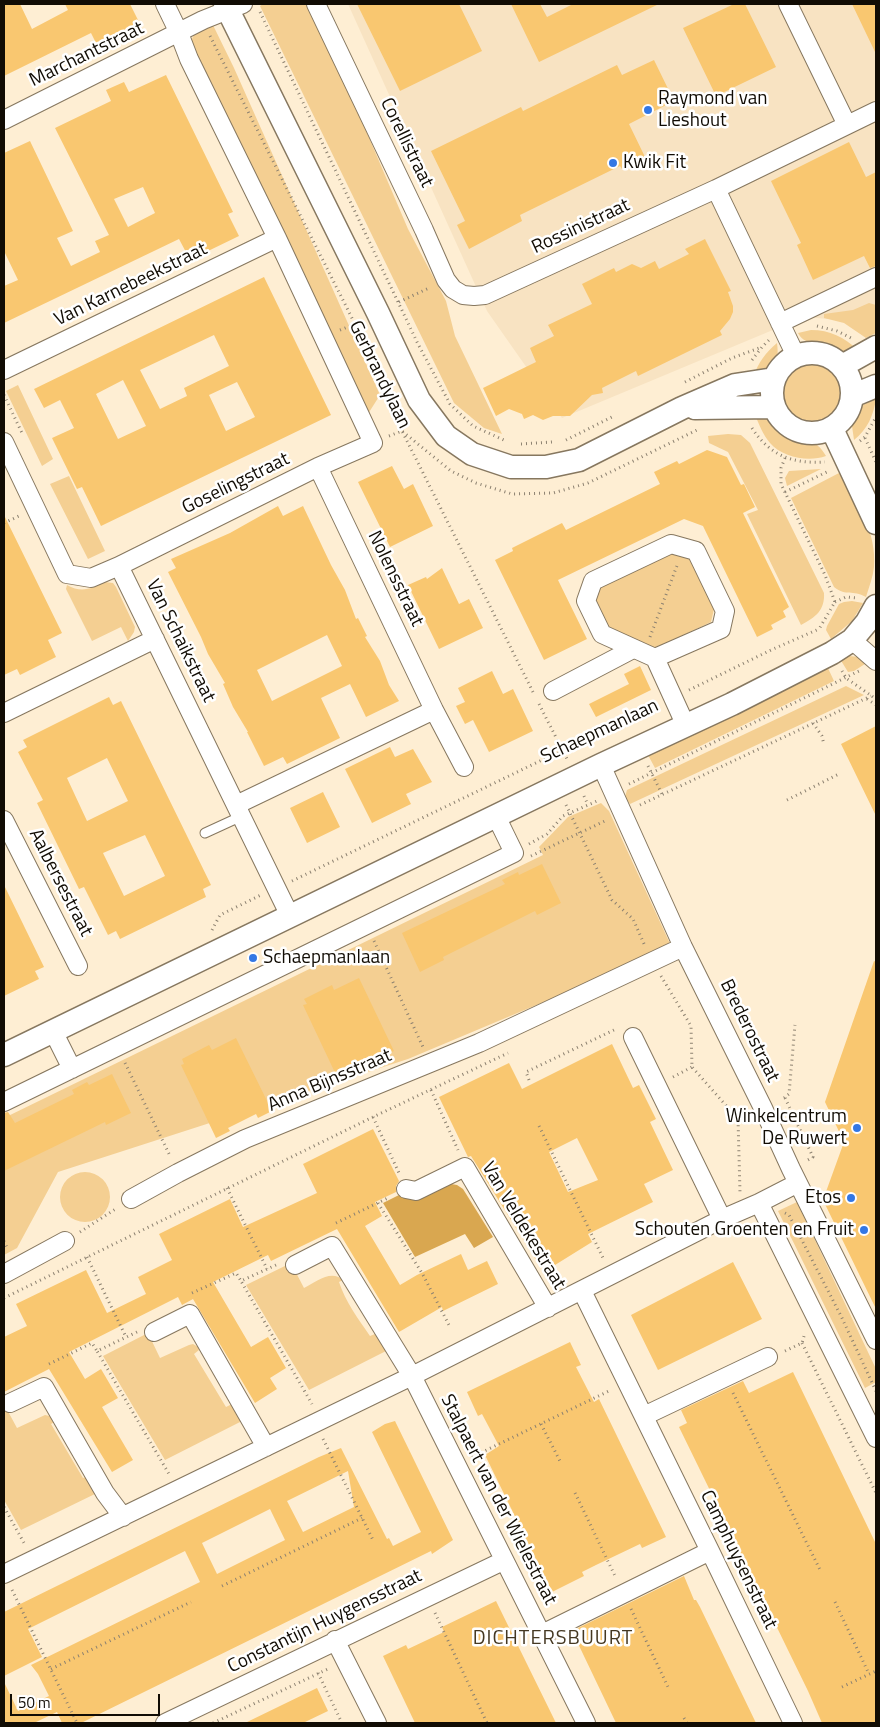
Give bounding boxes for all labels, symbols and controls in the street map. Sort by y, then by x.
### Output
street label: Marchantstraat [26,17,148,93]
place label: Raymond van Lieshout [658,88,767,132]
street label: Corellistraat [375,94,437,192]
marker: Raymond van Lieshout [642,104,654,116]
place label: Kwik Fit [623,152,686,174]
marker: Kwik Fit [607,157,619,169]
street label: Rossinistraat [528,194,634,260]
street label: Van Karnebeekstraat [51,238,211,332]
street label: Gerbrandylaan [343,317,415,433]
street label: Goselingstraat [179,448,293,520]
street label: Nolensstraat [362,527,428,631]
street label: Van Schaikstraat [140,576,220,706]
street label: Schaepmanlaan [538,695,662,769]
street label: Aalbersestraat [23,825,97,941]
place label: Schaepmanlaan [263,947,390,969]
marker: Schaepmanlaan [247,952,259,964]
street label: Brederostraat [714,976,784,1086]
street label: Anna Bijnsstraat [265,1045,395,1117]
place label: Winkelcentrum De Ruwert [726,1106,847,1150]
marker: Winkelcentrum De Ruwert [851,1122,863,1134]
street label: Van Veldekestraat [476,1158,570,1294]
place label: Etos [805,1187,841,1209]
marker: Etos [845,1192,857,1204]
place label: Schouten Groenten en Fruit [635,1219,854,1241]
marker: Schouten Groenten en Fruit [858,1224,870,1236]
street label: Stalpaert van der Wielestraat [435,1391,561,1609]
street label: Camphuysenstraat [695,1487,781,1633]
street label: Constantijn Huygensstraat [224,1565,426,1679]
district label: DICHTERSBUURT [471,1627,635,1651]
scale bar [12,1684,162,1716]
text: 50 m [18,1691,51,1714]

